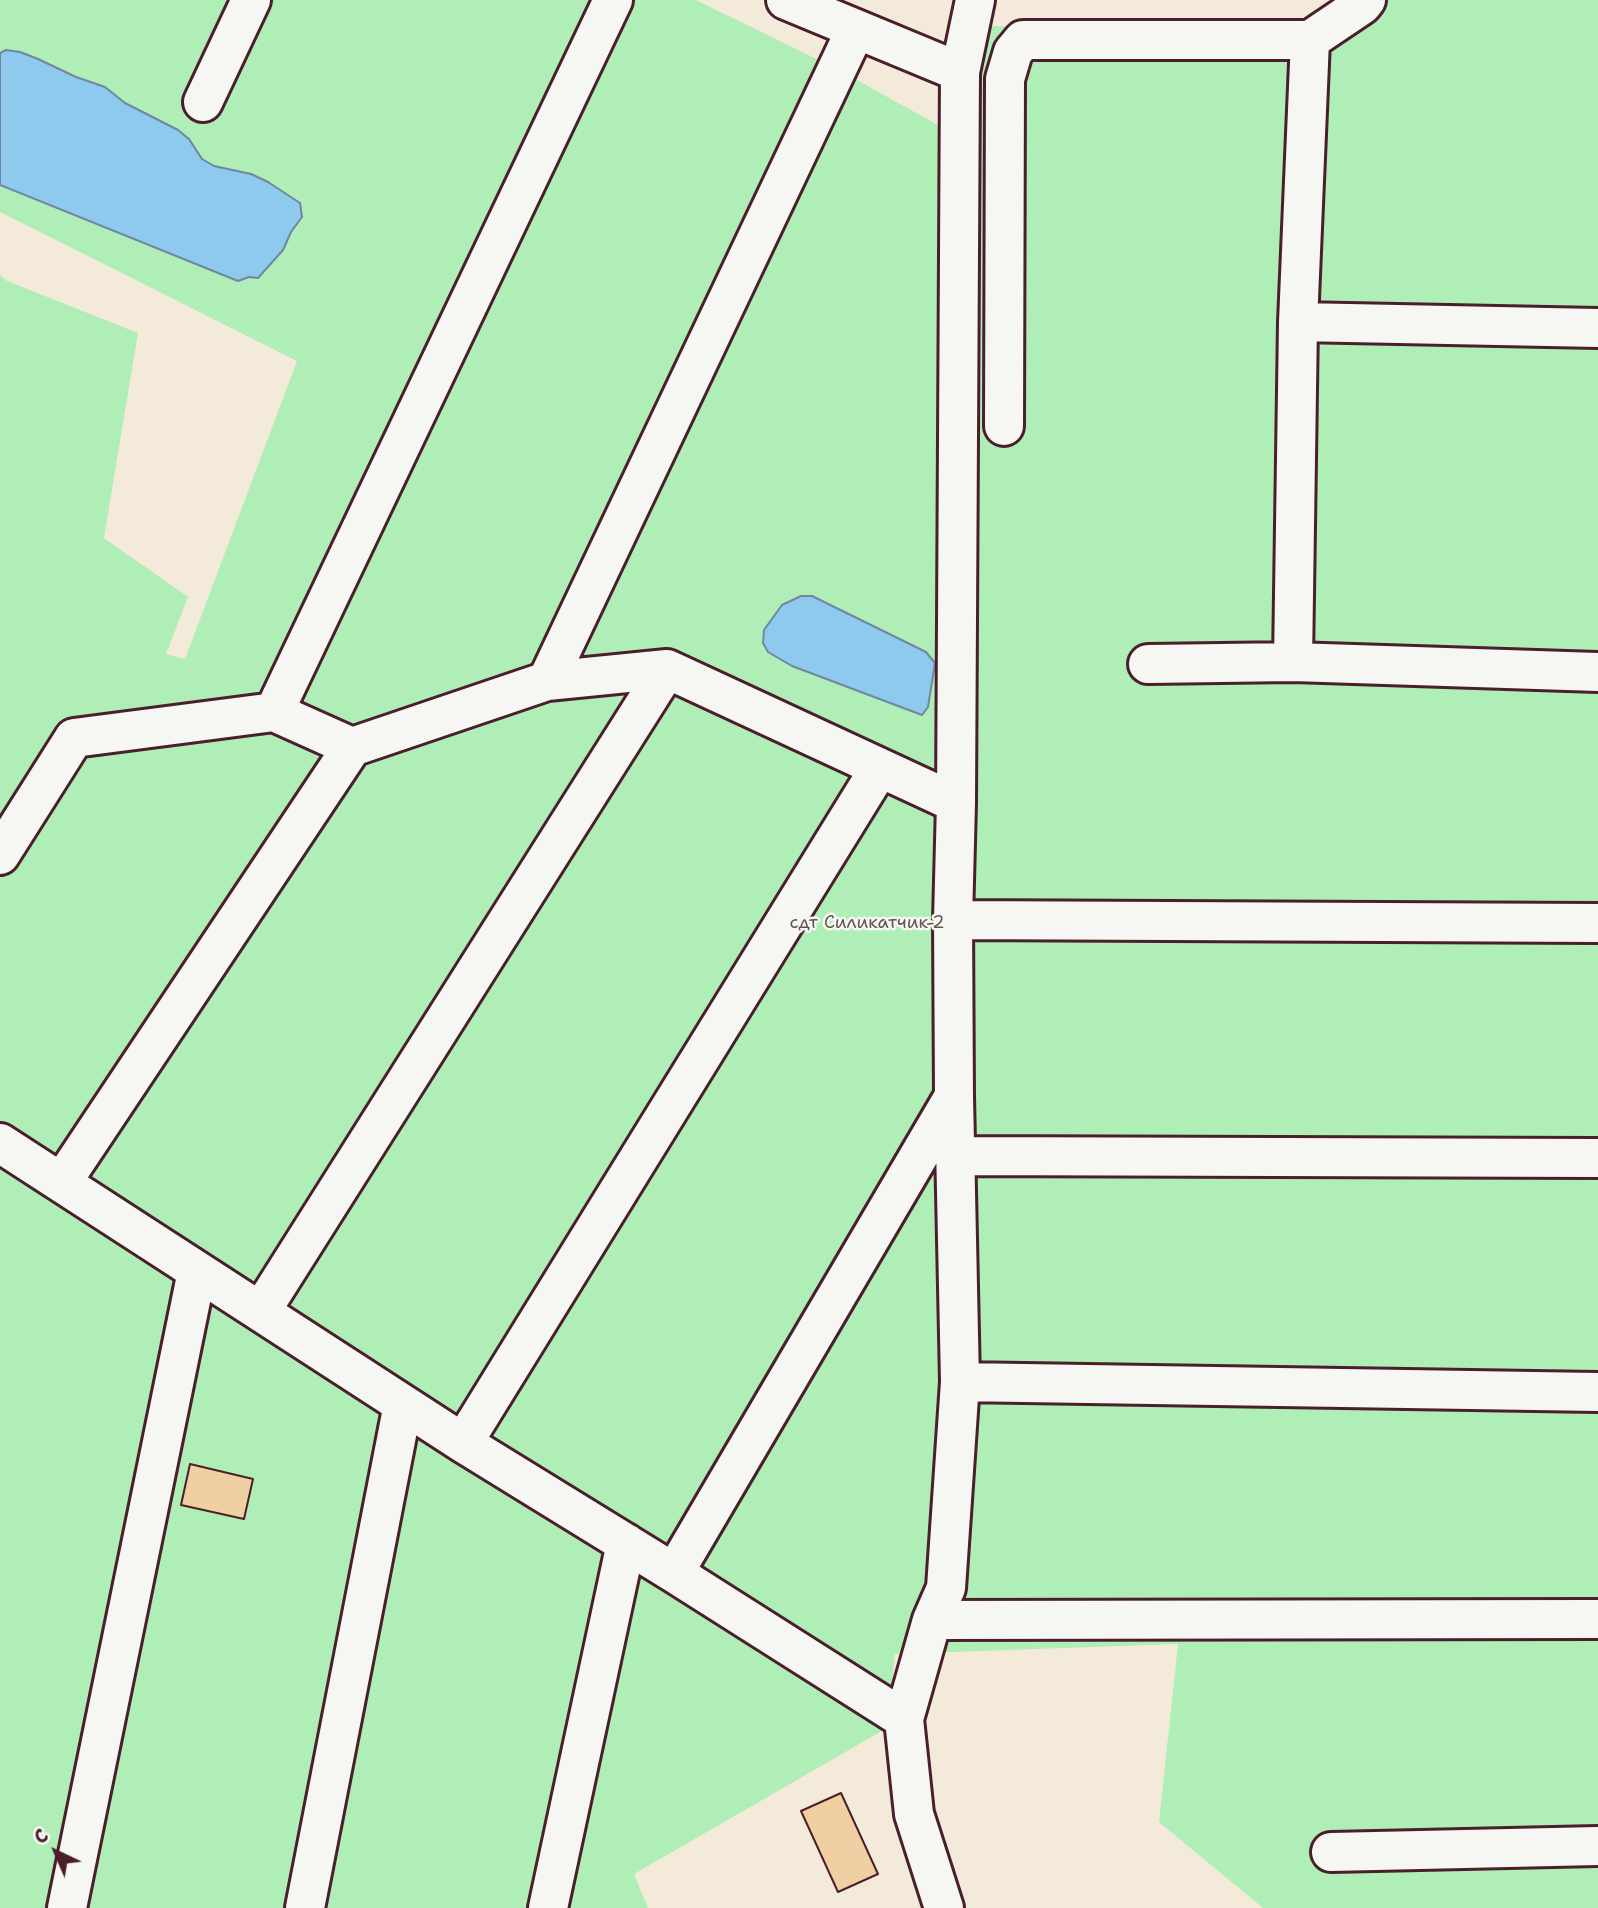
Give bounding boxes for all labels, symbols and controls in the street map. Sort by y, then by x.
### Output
park label: сдт Силикатчик-2 [789,912,945,934]
north arrow [21,1817,91,1887]
text: С [28,1823,54,1850]

